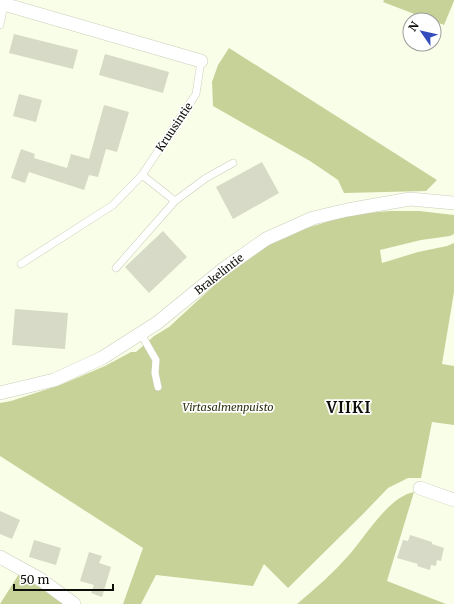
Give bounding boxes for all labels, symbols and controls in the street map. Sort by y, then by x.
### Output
north arrow [402,12,442,52]
text: N [405,19,422,34]
street label: Kruusintie [153,100,196,154]
street label: Brakelintie [192,250,246,297]
district label: VIIKI [326,398,371,417]
park label: Virtasalmenpuisto [182,400,274,414]
scale bar [14,566,113,592]
text: 50 m [20,572,49,587]

